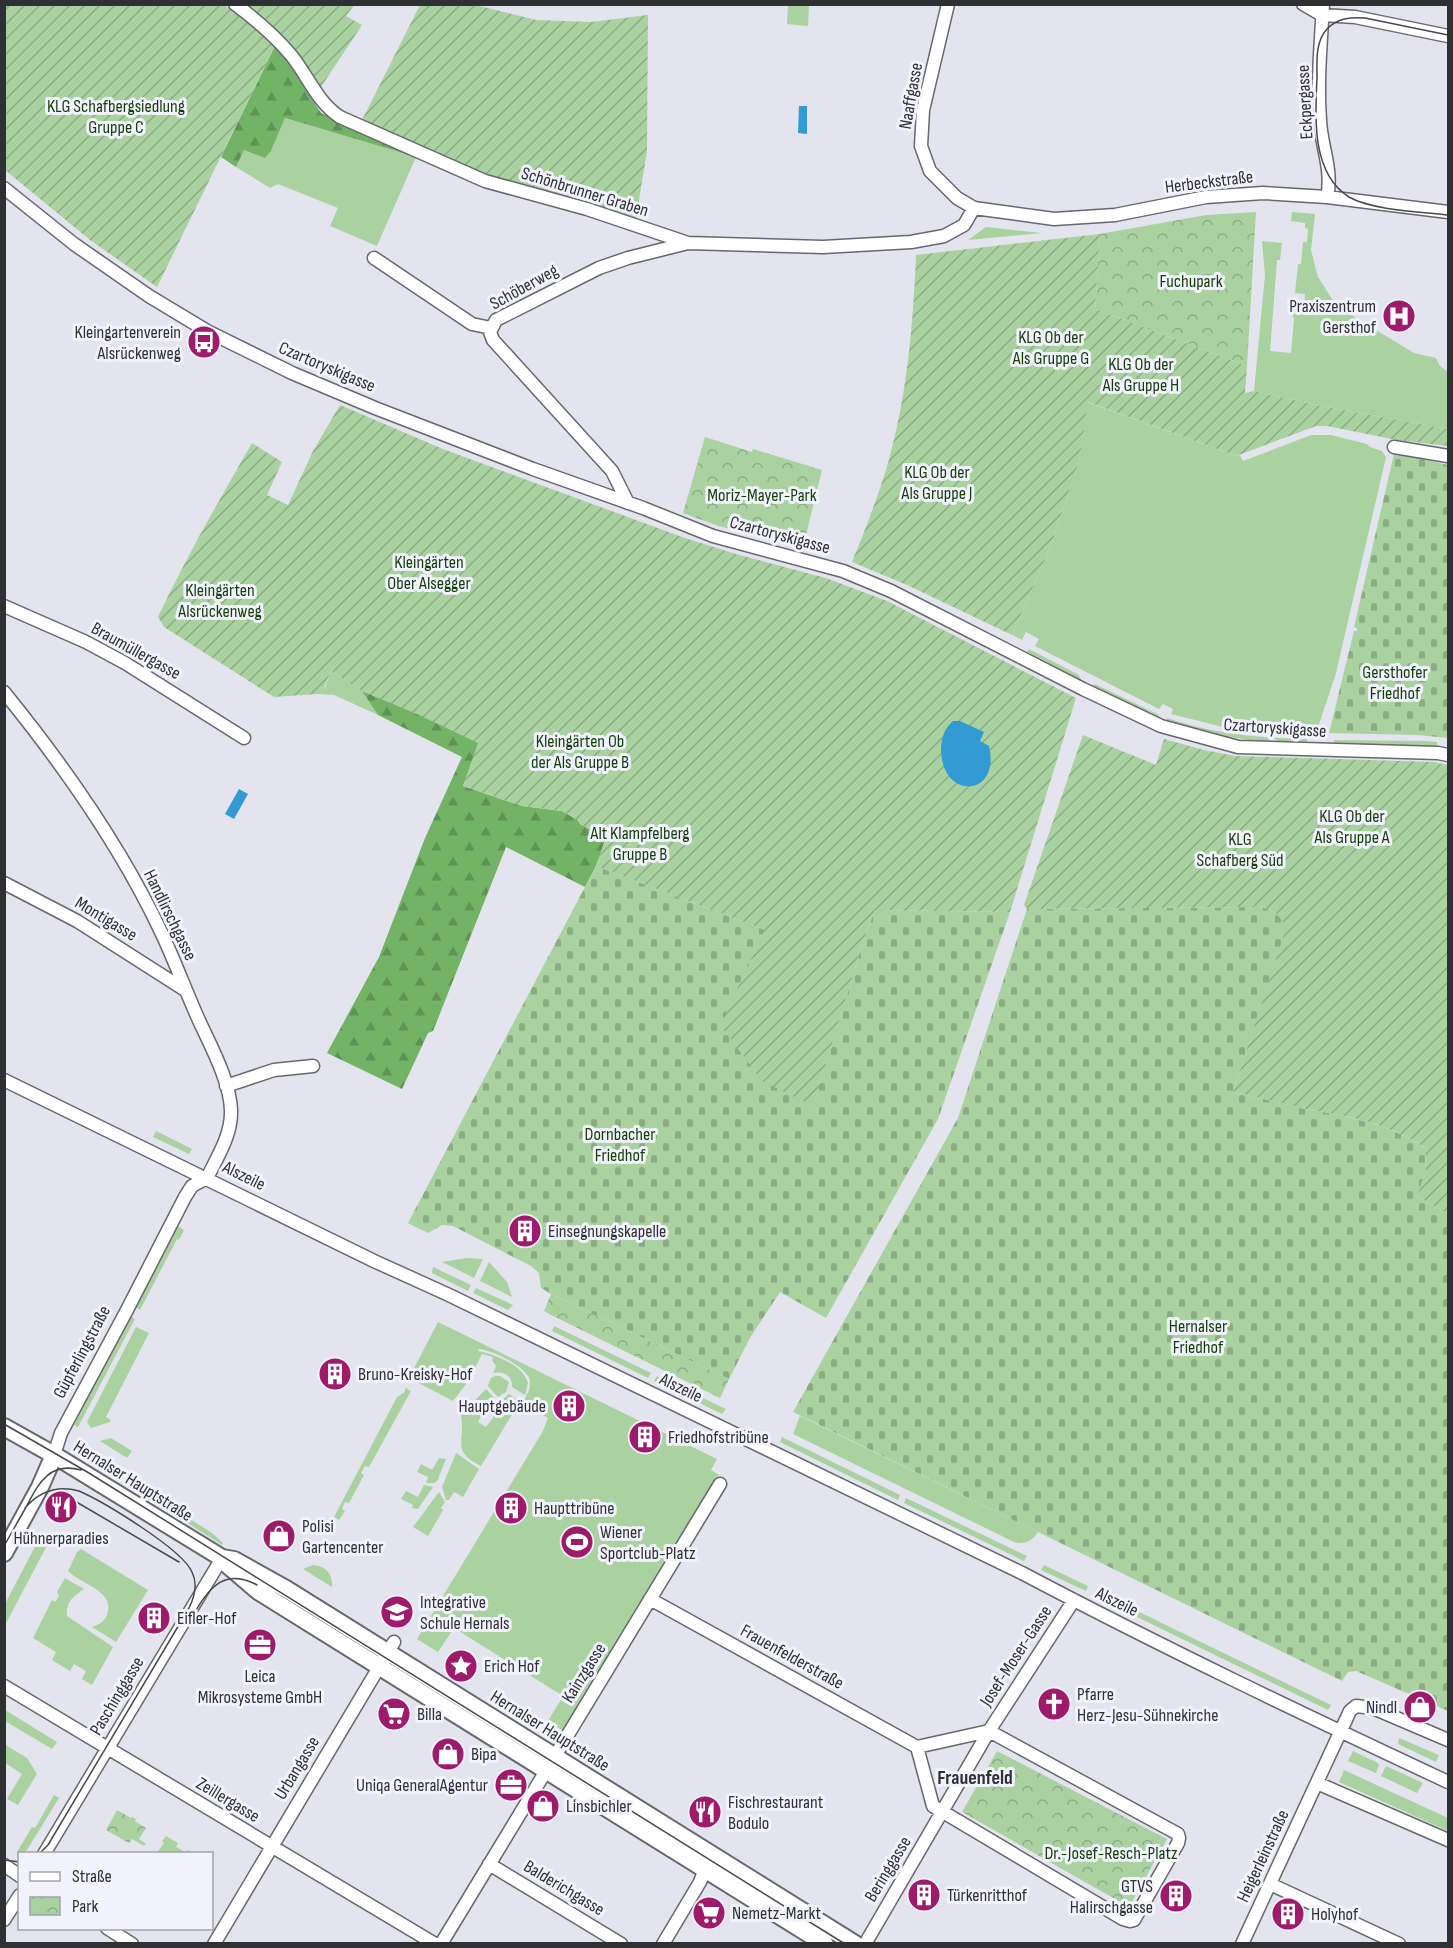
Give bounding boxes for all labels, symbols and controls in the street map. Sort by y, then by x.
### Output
street label: Naaffgasse [895,61,927,131]
street label: Eckpergasse [1293,64,1317,140]
park label: KLG Schafbergsiedlung Gruppe C [47,96,185,138]
street label: Schönbrunner Graben [519,163,651,221]
street label: Herbeckstraße [1164,166,1254,198]
street label: Schöberweg [486,260,562,314]
park label: Fuchupark [1159,271,1223,292]
place label: Praxiszentrum Gersthof [1289,296,1377,338]
hospital icon: Praxiszentrum Gersthof [1381,298,1417,334]
place label: Kleingartenverein Alsrückenweg [74,322,181,364]
bus stop icon: Kleingartenverein Alsrückenweg [186,324,222,360]
park label: KLG Ob der Als Gruppe G [1012,327,1089,369]
street label: Czartoryskigasse [275,337,379,397]
park label: KLG Ob der Als Gruppe H [1102,354,1179,396]
park label: KLG Ob der Als Gruppe J [900,462,973,504]
park label: Moriz-Mayer-Park [707,485,817,506]
street label: Czartoryskigasse [728,512,832,558]
park label: Kleingärten Ober Alsegger [387,552,471,594]
park label: Kleingärten Alsrückenweg [177,580,262,622]
street label: Braumüllergasse [88,618,184,684]
park label: Gersthofer Friedhof [1362,662,1428,704]
street label: Czartoryskigasse [1223,714,1327,742]
park label: Kleingärten Ob der Als Gruppe B [531,731,629,773]
park label: KLG Ob der Als Gruppe A [1313,806,1390,848]
park label: Alt Klampfelberg Gruppe B [589,823,690,865]
park label: KLG Schafberg Süd [1197,829,1283,871]
street label: Handlirschgasse [139,866,201,964]
street label: Montigasse [71,892,141,946]
park label: Dornbacher Friedhof [585,1124,655,1166]
street label: Alszeile [218,1156,269,1195]
building icon: Einsegnungskapelle [507,1213,543,1249]
place label: Einsegnungskapelle [548,1221,666,1242]
street label: Güpferlingstraße [49,1302,115,1402]
park label: Hernalser Friedhof [1169,1316,1227,1358]
building icon: Bruno-Kreisky-Hof [317,1356,353,1392]
place label: Bruno-Kreisky-Hof [358,1364,473,1385]
street label: Alszeile [655,1368,706,1407]
building icon: Hauptgebäude [551,1388,587,1424]
place label: Hauptgebäude [458,1396,546,1417]
building icon: Friedhofstribüne [627,1419,663,1455]
place label: Friedhofstribüne [668,1427,769,1448]
street label: Hernalser Hauptstraße [70,1436,196,1526]
restaurant icon: Hühnerparadies [43,1489,79,1525]
building icon: Haupttribüne [493,1490,529,1526]
place label: Haupttribüne [534,1498,614,1519]
place label: Polisi Gartencenter [302,1516,383,1558]
shop icon: Polisi Gartencenter [261,1518,297,1554]
place label: Wiener Sportclub-Platz [600,1522,696,1564]
sports icon: Wiener Sportclub-Platz [559,1524,595,1560]
place label: Hühnerparadies [13,1528,109,1549]
street label: Alszeile [1091,1582,1142,1621]
place label: Integrative Schule Hernals [420,1592,510,1634]
school or university icon: Integrative Schule Hernals [379,1594,415,1630]
building icon: Eifler-Hof [136,1600,172,1636]
street label: Josef-Moser-Gasse [975,1602,1056,1711]
place label: Eifler-Hof [177,1608,237,1629]
street label: Frauenfelderstraße [737,1620,847,1694]
office icon: Leica Mikrosysteme GmbH [242,1627,278,1663]
street label: Kainzgasse [558,1639,610,1707]
place icon: Erich Hof [443,1648,479,1684]
street label: Paschinggasse [85,1653,149,1739]
place label: Erich Hof [484,1656,540,1677]
place label: Leica Mikrosysteme GmbH [198,1666,322,1708]
place label: Pfarre Herz-Jesu-Sühnekirche [1077,1684,1218,1726]
street label: Hernalser Hauptstraße [487,1686,613,1776]
church icon: Pfarre Herz-Jesu-Sühnekirche [1036,1686,1072,1722]
shop icon: Nindl [1402,1689,1438,1725]
supermarket icon: Billa [376,1696,412,1732]
place label: Nindl [1366,1697,1397,1718]
place label: Billa [417,1704,442,1725]
street label: Urbangasse [270,1733,324,1803]
shop icon: Bipa [430,1736,466,1772]
place label: Bipa [471,1744,497,1765]
district label: Frauenfeld [937,1766,1013,1790]
office icon: Uniqa GeneralAgentur [493,1767,529,1803]
street label: Zeillergasse [193,1773,263,1827]
place label: Uniqa GeneralAgentur [356,1775,488,1796]
shop icon: Linsbichler [525,1788,561,1824]
place label: Fischrestaurant Bodulo [728,1792,824,1834]
restaurant icon: Fischrestaurant Bodulo [687,1794,723,1830]
place label: Linsbichler [566,1796,632,1817]
street label: Heigerleinstraße [1232,1807,1294,1905]
street label: Beringgasse [860,1833,916,1905]
park label: Dr.-Josef-Resch-Platz [1044,1843,1178,1864]
legend [18,1852,213,1930]
street label: Balderichgasse [520,1856,608,1920]
text: Straße [72,1866,112,1887]
place label: GTVS Halirschgasse [1070,1876,1153,1918]
building icon: Türkenritthof [906,1877,942,1913]
building icon: GTVS Halirschgasse [1158,1878,1194,1914]
place label: Türkenritthof [947,1885,1028,1906]
supermarket icon: Nemetz-Markt [691,1895,727,1931]
text: Park [72,1896,98,1917]
building icon: Holyhof [1270,1896,1306,1932]
place label: Nemetz-Markt [732,1903,821,1924]
place label: Holyhof [1311,1904,1359,1925]

